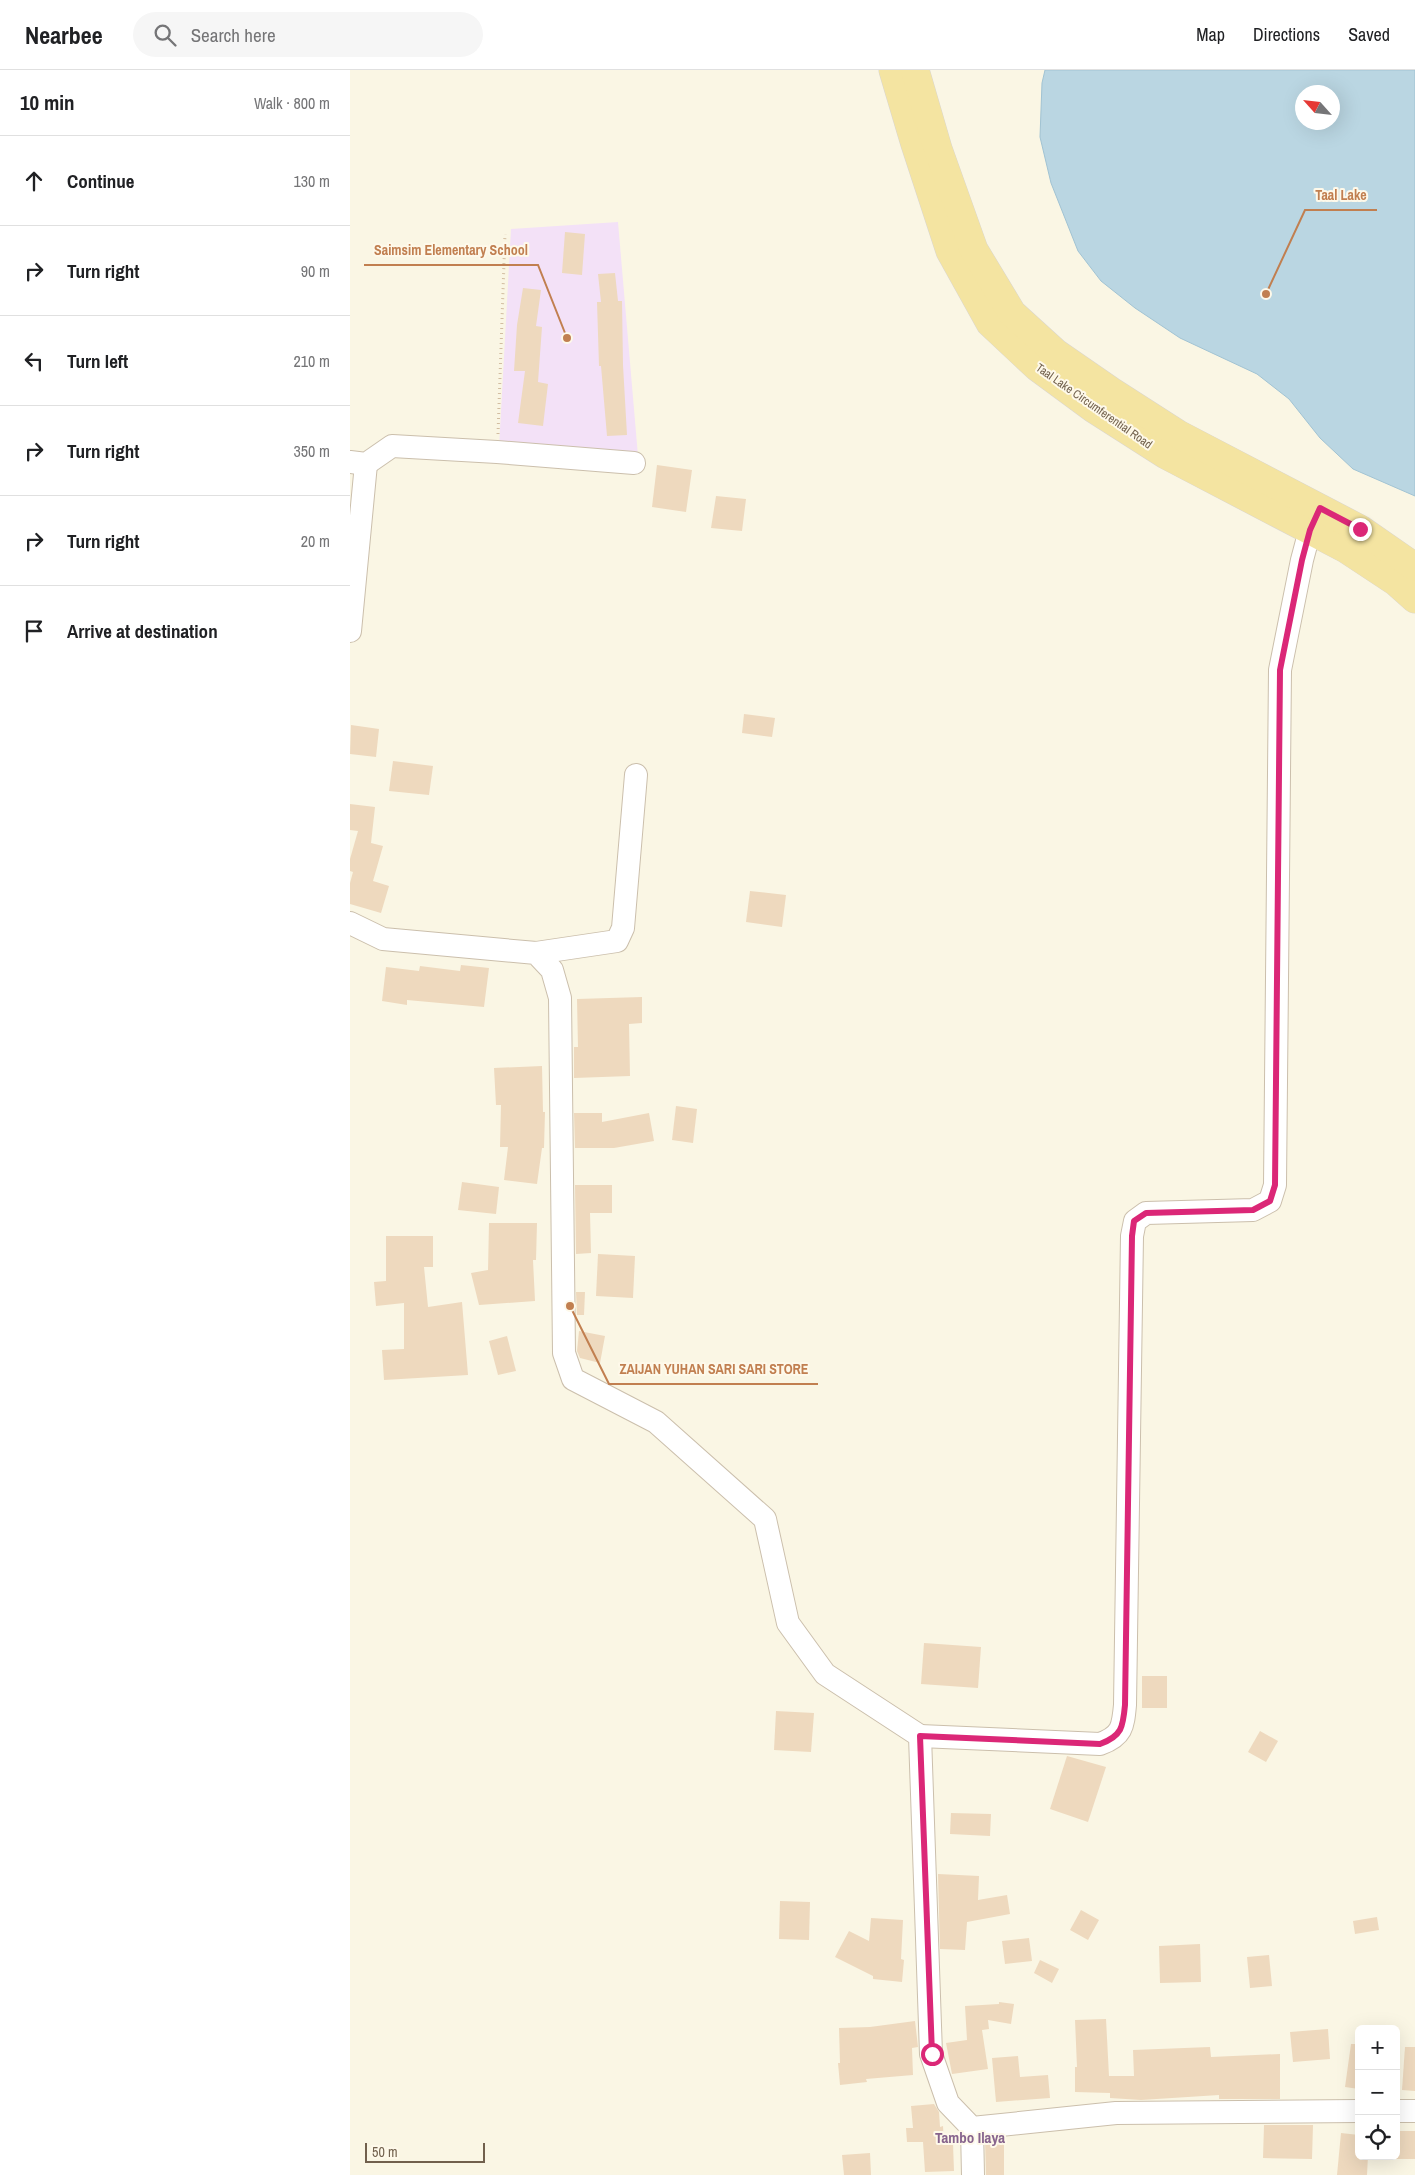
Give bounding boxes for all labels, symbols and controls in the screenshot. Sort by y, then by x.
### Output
search box [133,12,483,57]
text: Nearbee [25,19,103,51]
icon: search [151,21,179,49]
text: Search here [191,22,276,48]
text: Map [1196,22,1225,47]
text: Directions [1253,22,1320,47]
text: Saved [1348,22,1390,47]
north arrow [1295,85,1340,130]
text: 10 min [20,88,75,117]
text: Walk · 800 m [254,92,330,114]
icon: ahead [20,167,48,195]
text: Continue [67,168,135,194]
text: 130 m [294,170,330,192]
callout: Taal Lake [1305,181,1377,210]
text: Taal Lake [1315,186,1367,204]
callout: Saimsim Elementary School [364,236,538,265]
text: Saimsim Elementary School [374,241,528,259]
icon: right [20,257,48,285]
text: Turn right [67,258,139,284]
text: 90 m [301,260,330,282]
icon: left [20,347,48,375]
text: Turn left [67,348,128,374]
text: 210 m [294,350,330,372]
street label: Taal Lake Circumferential Road [1033,360,1155,452]
icon: right [20,437,48,465]
text: Turn right [67,438,139,464]
text: 350 m [294,440,330,462]
route end [1349,518,1372,541]
icon: right [20,527,48,555]
text: Turn right [67,528,139,554]
text: 20 m [301,530,330,552]
icon: arrive [20,617,48,645]
text: Arrive at destination [67,618,218,644]
callout: ZAIJAN YUHAN SARI SARI STORE [609,1355,818,1384]
text: ZAIJAN YUHAN SARI SARI STORE [619,1360,809,1378]
map controls [1355,2025,1400,2160]
button: + [1355,2025,1400,2070]
route start [921,2043,944,2066]
button: − [1355,2070,1400,2115]
button: locate [1355,2115,1400,2160]
district label: Tambo Ilaya [935,2127,1005,2148]
scale bar [365,2140,485,2163]
text: 50 m [372,2143,398,2161]

